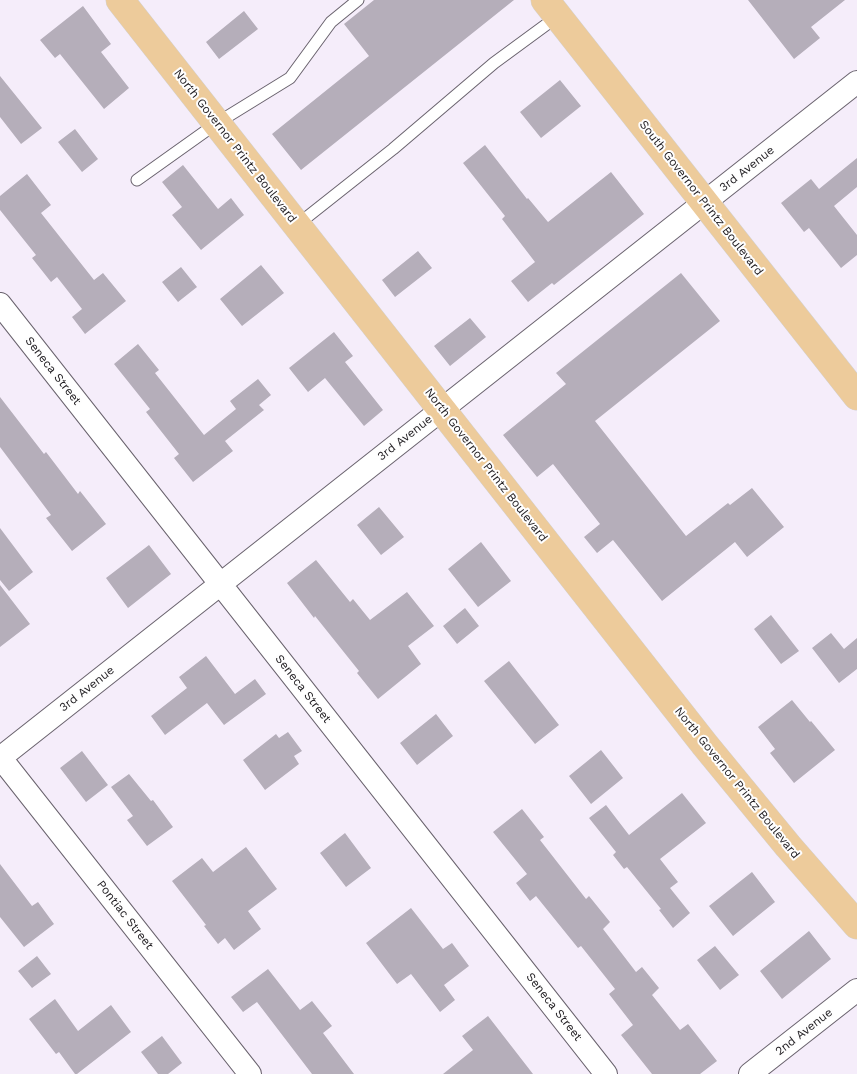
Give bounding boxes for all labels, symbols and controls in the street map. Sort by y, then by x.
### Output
street label: North Governor Printz Boulevard [171,66,299,226]
street label: South Governor Printz Boulevard [636,118,766,278]
street label: 3rd Avenue [717,143,777,195]
street label: Seneca Street [22,334,84,408]
street label: North Governor Printz Boulevard [422,385,550,545]
street label: 3rd Avenue [375,412,435,464]
street label: Seneca Street [272,652,334,726]
street label: 3rd Avenue [57,663,117,715]
street label: North Governor Printz Boulevard [671,704,803,862]
street label: Pontiac Street [94,878,156,952]
street label: Seneca Street [523,970,585,1044]
street label: 2nd Avenue [773,1005,835,1059]

